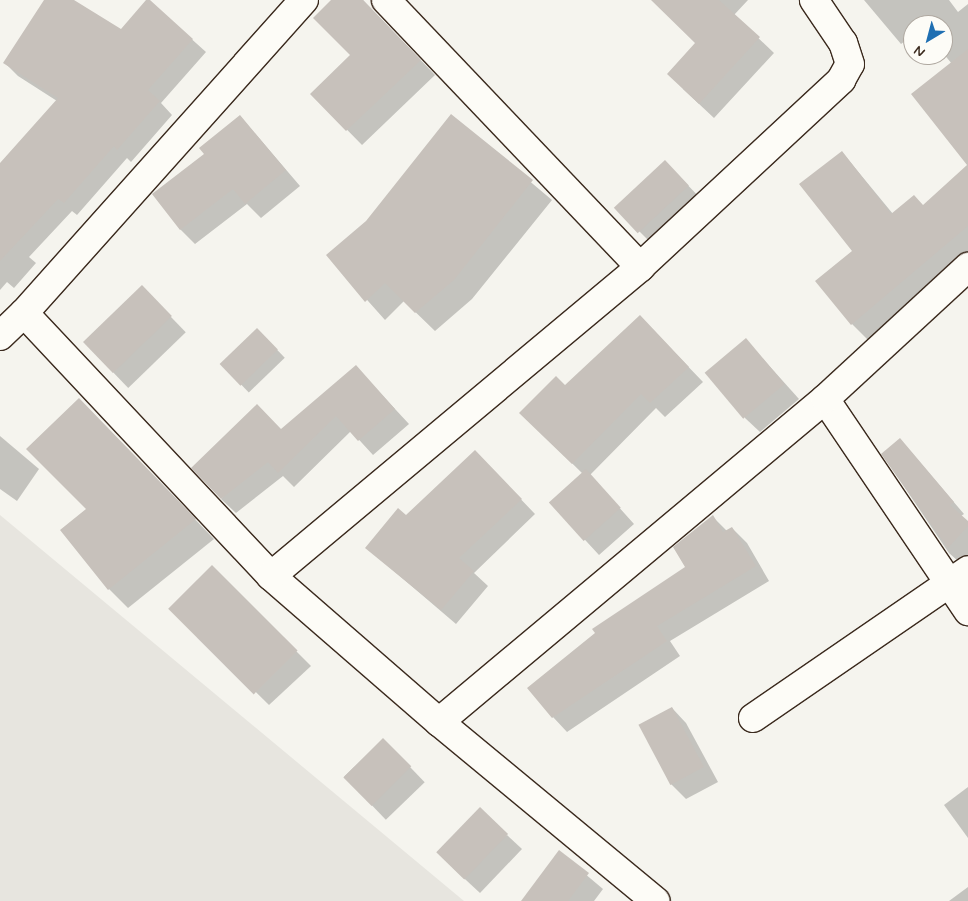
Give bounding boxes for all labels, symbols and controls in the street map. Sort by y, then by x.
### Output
north arrow [903,15,953,65]
text: N [910,41,929,61]

